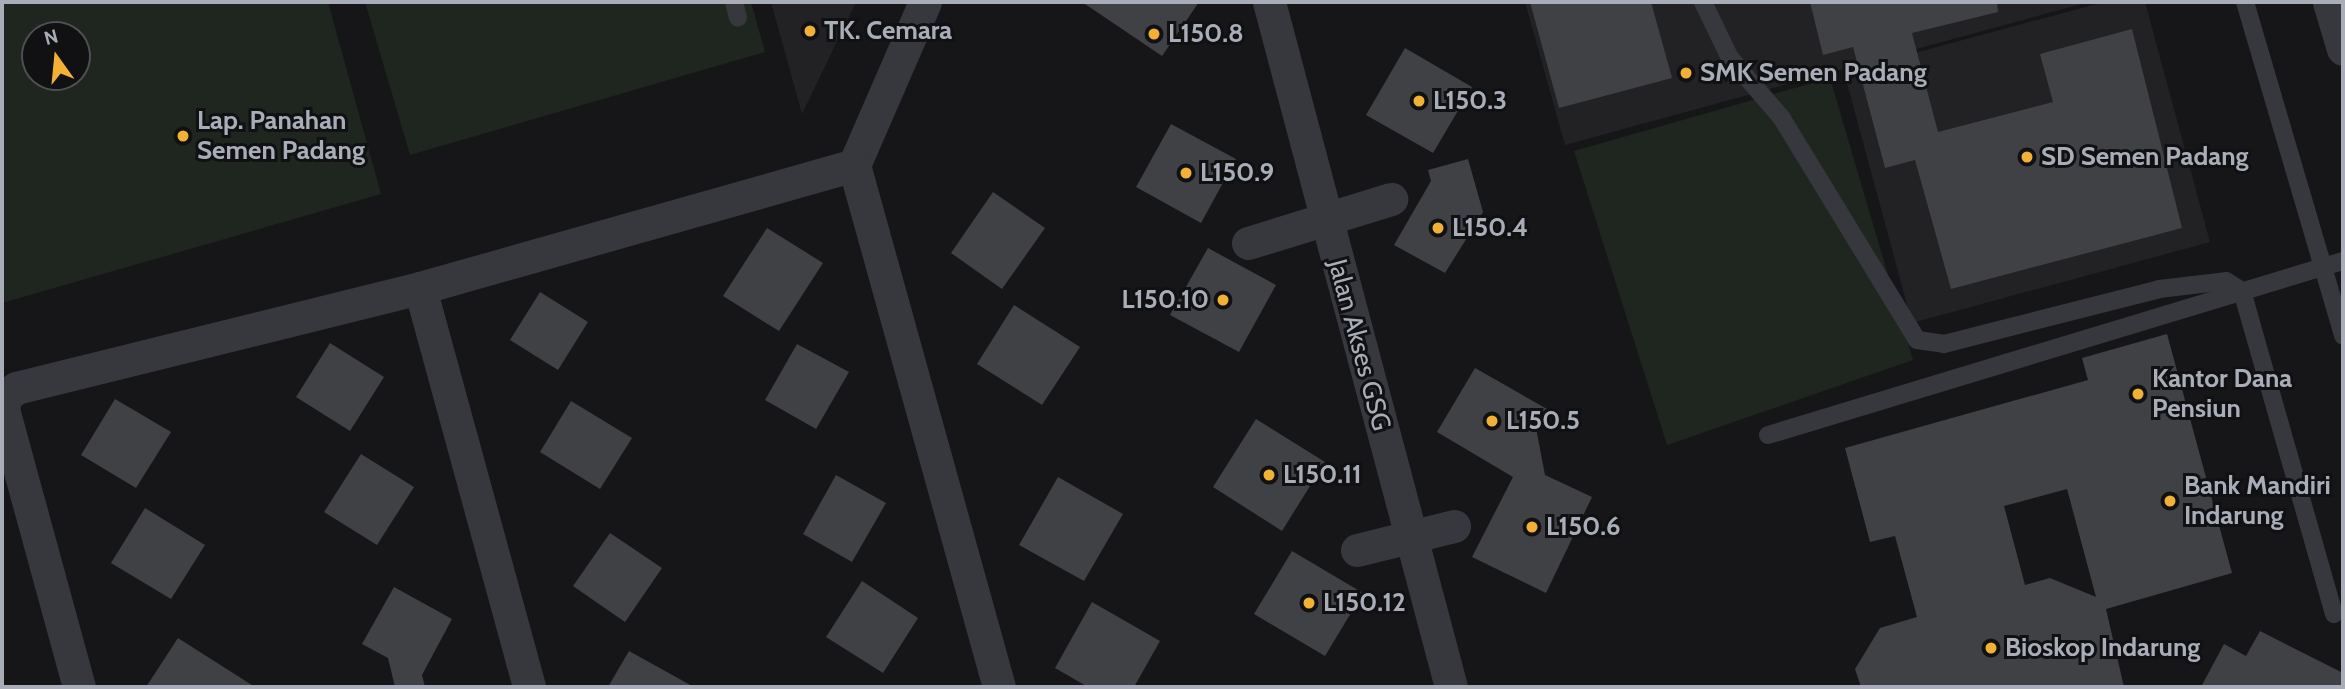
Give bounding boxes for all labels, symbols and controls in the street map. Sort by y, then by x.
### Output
place label: TK. Cemara [824,15,952,47]
place label: L150.8 [1168,18,1244,50]
north arrow [21,21,91,91]
marker: TK. Cemara [802,23,818,39]
text: N [41,24,60,50]
marker: L150.8 [1146,26,1162,42]
place label: SMK Semen Padang [1700,57,1927,89]
marker: SMK Semen Padang [1678,65,1694,81]
place label: L150.3 [1433,85,1507,117]
marker: L150.3 [1411,93,1427,109]
place label: Lap. Panahan Semen Padang [197,105,365,166]
marker: Lap. Panahan Semen Padang [175,128,191,144]
place label: SD Semen Padang [2041,141,2249,173]
marker: SD Semen Padang [2019,149,2035,165]
place label: L150.9 [1200,157,1274,189]
marker: L150.9 [1178,165,1194,181]
place label: L150.4 [1452,212,1528,244]
marker: L150.4 [1430,220,1446,236]
street label: Jalan Akses GSG [1321,256,1397,434]
place label: L150.10 [1122,284,1209,316]
marker: L150.10 [1215,292,1231,308]
place label: Kantor Dana Pensiun [2152,363,2292,424]
marker: Kantor Dana Pensiun [2130,386,2146,402]
place label: L150.5 [1506,405,1580,437]
marker: L150.5 [1484,413,1500,429]
place label: L150.11 [1283,459,1362,491]
marker: L150.11 [1261,467,1277,483]
place label: Bank Mandiri Indarung [2184,470,2331,532]
marker: Bank Mandiri Indarung [2162,493,2178,509]
place label: L150.6 [1546,511,1621,543]
marker: L150.6 [1524,519,1540,535]
place label: L150.12 [1323,587,1406,619]
marker: L150.12 [1301,595,1317,611]
place label: Bioskop Indarung [2005,632,2200,664]
marker: Bioskop Indarung [1983,640,1999,656]

